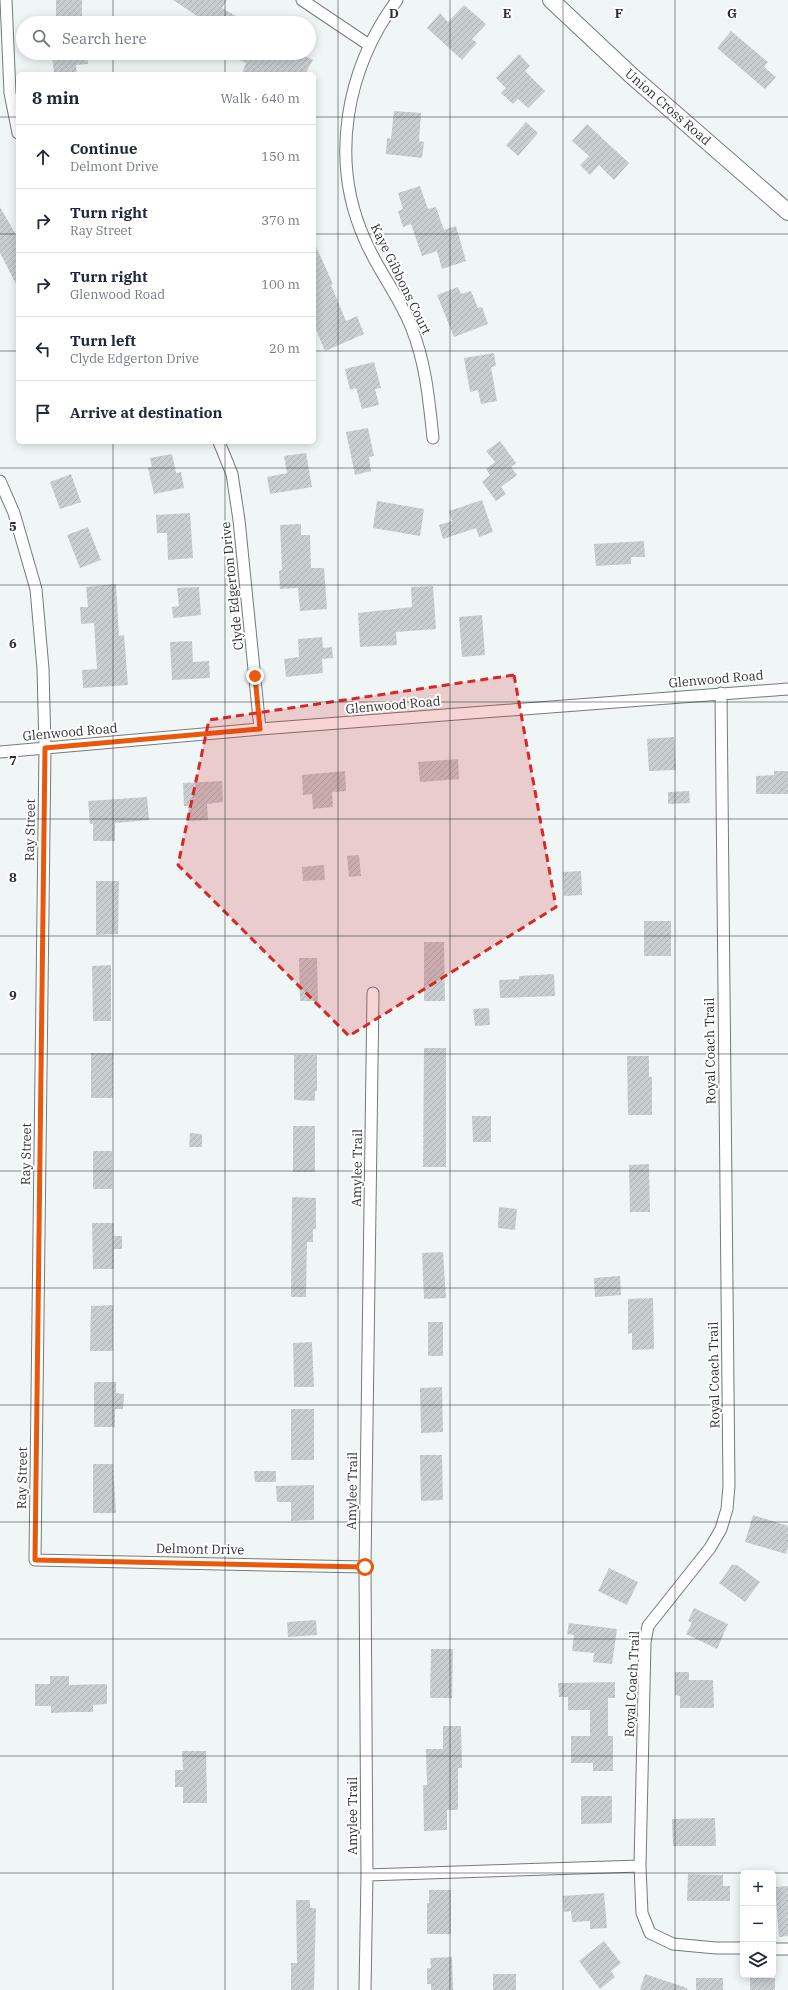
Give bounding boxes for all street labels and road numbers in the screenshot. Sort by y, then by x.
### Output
street label: Union Cross Road [621,65,715,149]
street label: Kaye Gibbons Court [367,221,435,337]
street label: Clyde Edgerton Drive [217,521,247,651]
street label: Glenwood Road [668,666,764,692]
street label: Glenwood Road [345,692,441,718]
street label: Glenwood Road [22,719,118,745]
street label: Ray Street [21,798,39,861]
street label: Royal Coach Trail [701,998,719,1104]
street label: Ray Street [17,1122,35,1185]
street label: Amylee Trail [348,1129,366,1207]
street label: Royal Coach Trail [705,1322,723,1428]
street label: Ray Street [13,1446,31,1509]
street label: Amylee Trail [343,1452,361,1530]
street label: Delmont Drive [156,1540,244,1558]
street label: Royal Coach Trail [621,1630,643,1738]
street label: Amylee Trail [344,1777,361,1855]

